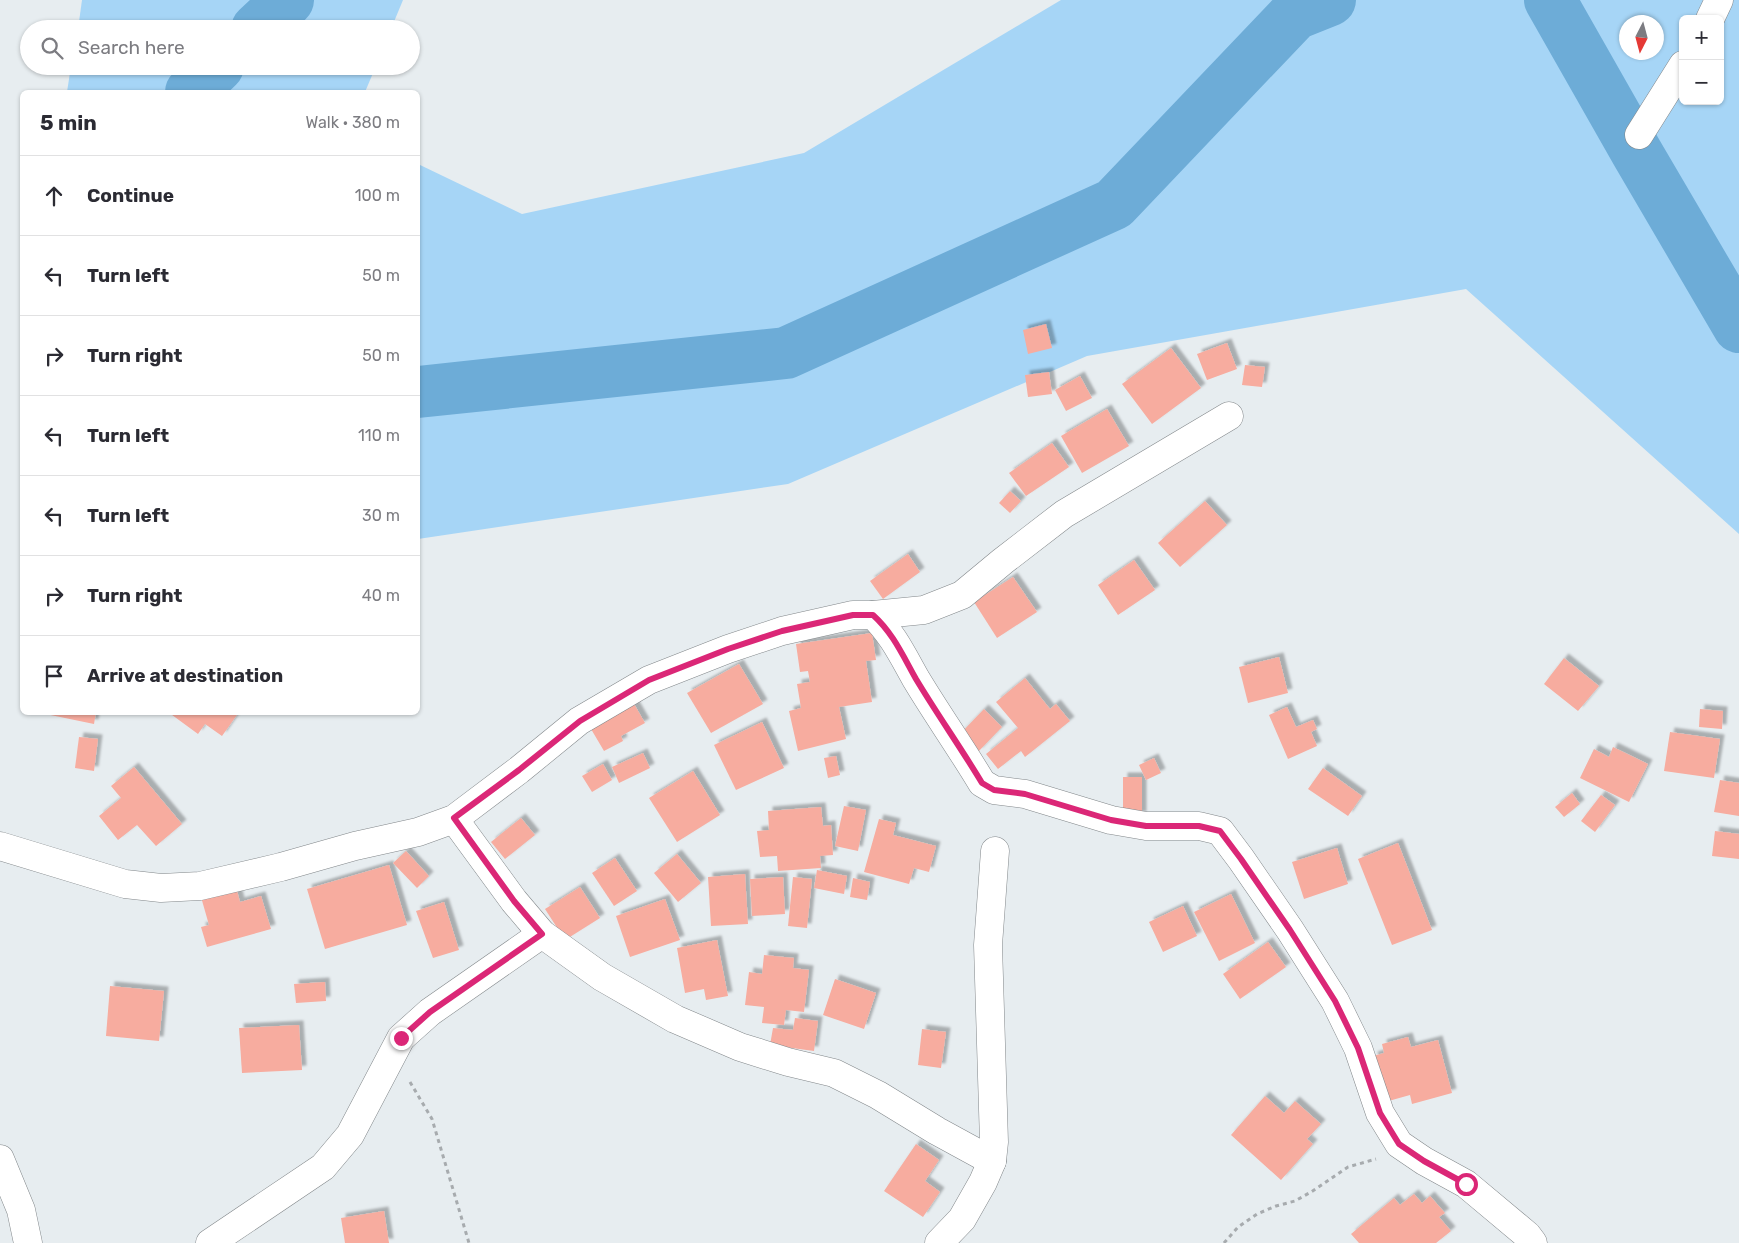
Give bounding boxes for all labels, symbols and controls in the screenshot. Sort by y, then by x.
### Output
north arrow [1619,15,1664,60]
map controls [1679,15,1724,105]
button: + [1679,15,1724,60]
search box [20,20,420,75]
icon: search [38,34,66,62]
text: Search here [78,36,185,59]
button: − [1679,60,1724,105]
text: 5 min [40,110,97,135]
text: Walk · 380 m [306,113,400,132]
icon: ahead [40,182,68,210]
text: Continue [87,184,174,207]
text: 100 m [355,186,400,205]
icon: left [40,262,68,290]
text: Turn left [87,264,169,287]
text: 50 m [362,266,400,285]
icon: right [40,342,68,370]
text: Turn right [87,344,182,367]
text: 50 m [362,346,400,365]
icon: left [40,422,68,450]
text: Turn left [87,424,169,447]
text: 110 m [358,426,400,445]
icon: left [40,502,68,530]
text: Turn left [87,504,169,527]
text: 30 m [362,506,400,525]
icon: right [40,582,68,610]
text: Turn right [87,584,182,607]
text: 40 m [362,586,400,605]
icon: arrive [40,662,68,690]
text: Arrive at destination [87,664,283,687]
route end [390,1027,413,1050]
route start [1455,1173,1478,1196]

